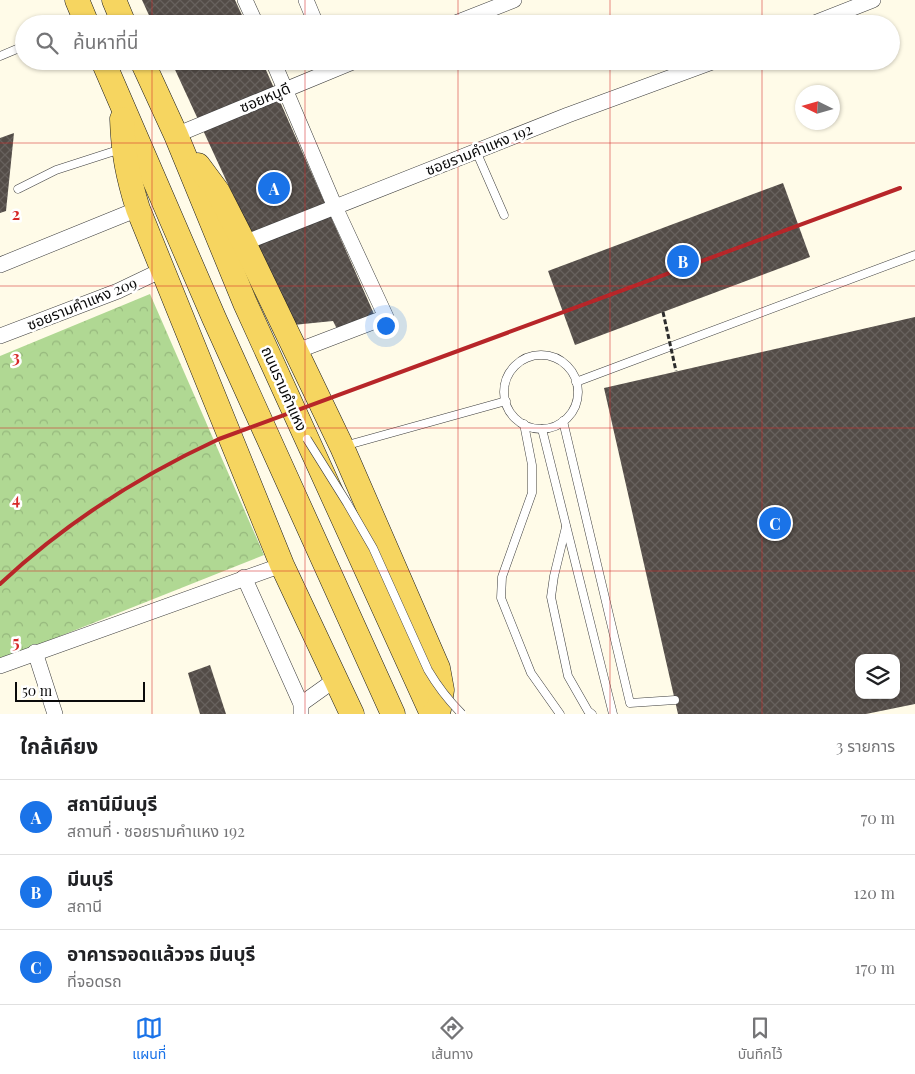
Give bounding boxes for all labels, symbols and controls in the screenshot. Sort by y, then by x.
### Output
search box [15,15,900,70]
text: ค้นหาที่นี่ [73,28,138,54]
icon: search [33,29,61,57]
street label: ซอยหนูดี [236,77,293,117]
north arrow [795,85,840,130]
street label: ซอยรามคำแหง 192 [422,119,535,180]
pin: A [258,169,290,207]
text: 2 [12,203,20,224]
pin: B [667,242,699,280]
street label: ซอยรามคำแหง 209 [24,272,139,334]
your location [373,313,399,339]
street label: ถนนรามคำแหง [257,343,313,434]
text: 3 [12,346,20,367]
text: 4 [12,488,20,509]
pin: C [759,504,791,542]
text: 5 [12,631,20,652]
map controls [855,654,900,699]
button: layers [855,654,900,699]
scale bar [15,679,145,702]
text: 50 m [22,681,52,700]
text: ใกล้เคียง [20,731,98,759]
text: 3 รายการ [836,735,895,756]
text: สถานีมีนบุรี [67,790,157,816]
text: A [31,807,41,828]
text: 70 m [861,807,895,828]
text: สถานที่ · ซอยรามคำแหง 192 [67,820,245,841]
text: มีนบุรี [67,865,113,891]
text: B [31,882,41,903]
text: 120 m [854,882,895,903]
text: สถานี [67,895,102,916]
text: อาคารจอดแล้วจร มีนบุรี [67,940,255,966]
text: C [30,957,42,978]
text: 170 m [855,957,895,978]
text: ที่จอดรถ [67,970,122,991]
tab: แผนที่ [132,1014,166,1065]
tab: เส้นทาง [431,1014,473,1065]
tab: บันทึกไว้ [738,1014,783,1065]

